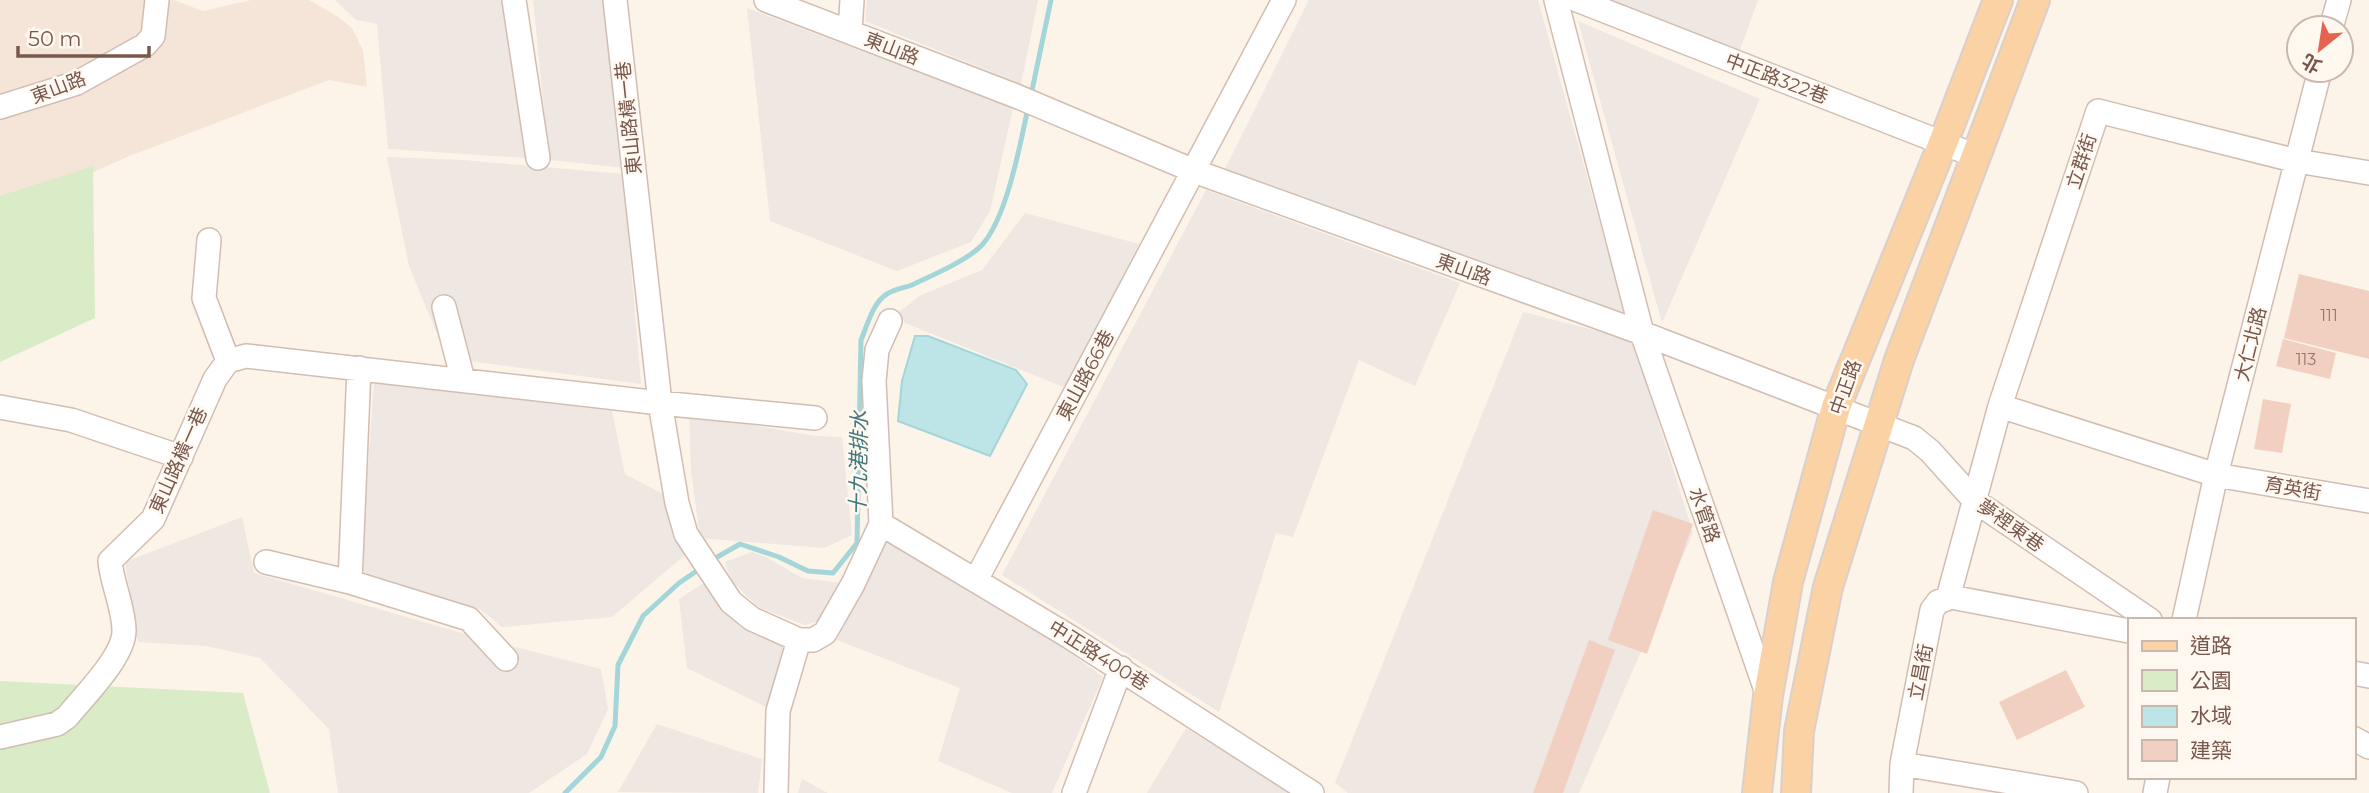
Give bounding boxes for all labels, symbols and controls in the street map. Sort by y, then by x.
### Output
scale bar [18,14,149,58]
north arrow [2285,14,2355,84]
text: 50 m [28,26,82,51]
street label: 東山路 [861,28,923,69]
street label: 中正路322巷 [1722,48,1831,109]
text: 北 [2298,49,2326,78]
street label: 東山路橫一巷 [611,60,646,176]
street label: 東山路 [27,67,89,108]
street label: 立群街 [2062,130,2101,192]
street label: 東山路 [1433,249,1495,290]
street label: 大仁北路 [2230,304,2271,384]
house number: 111 [2320,306,2338,325]
street label: 東山路66巷 [1052,326,1119,424]
house number: 113 [2296,350,2316,369]
street label: 中正路 [1825,356,1866,418]
street label: 東山路橫一巷 [145,403,212,517]
water label: 十九港排水 [845,409,872,516]
street label: 育英街 [2263,472,2323,505]
street label: 水管路 [1684,484,1725,546]
street label: 夢裡東巷 [1973,494,2048,557]
street label: 中正路400巷 [1044,616,1153,695]
legend [2128,618,2355,779]
text: 道路 [2190,633,2232,658]
street label: 立昌街 [1904,642,1937,702]
text: 公園 [2190,668,2232,693]
text: 水域 [2190,703,2232,728]
text: 建築 [2190,738,2232,763]

